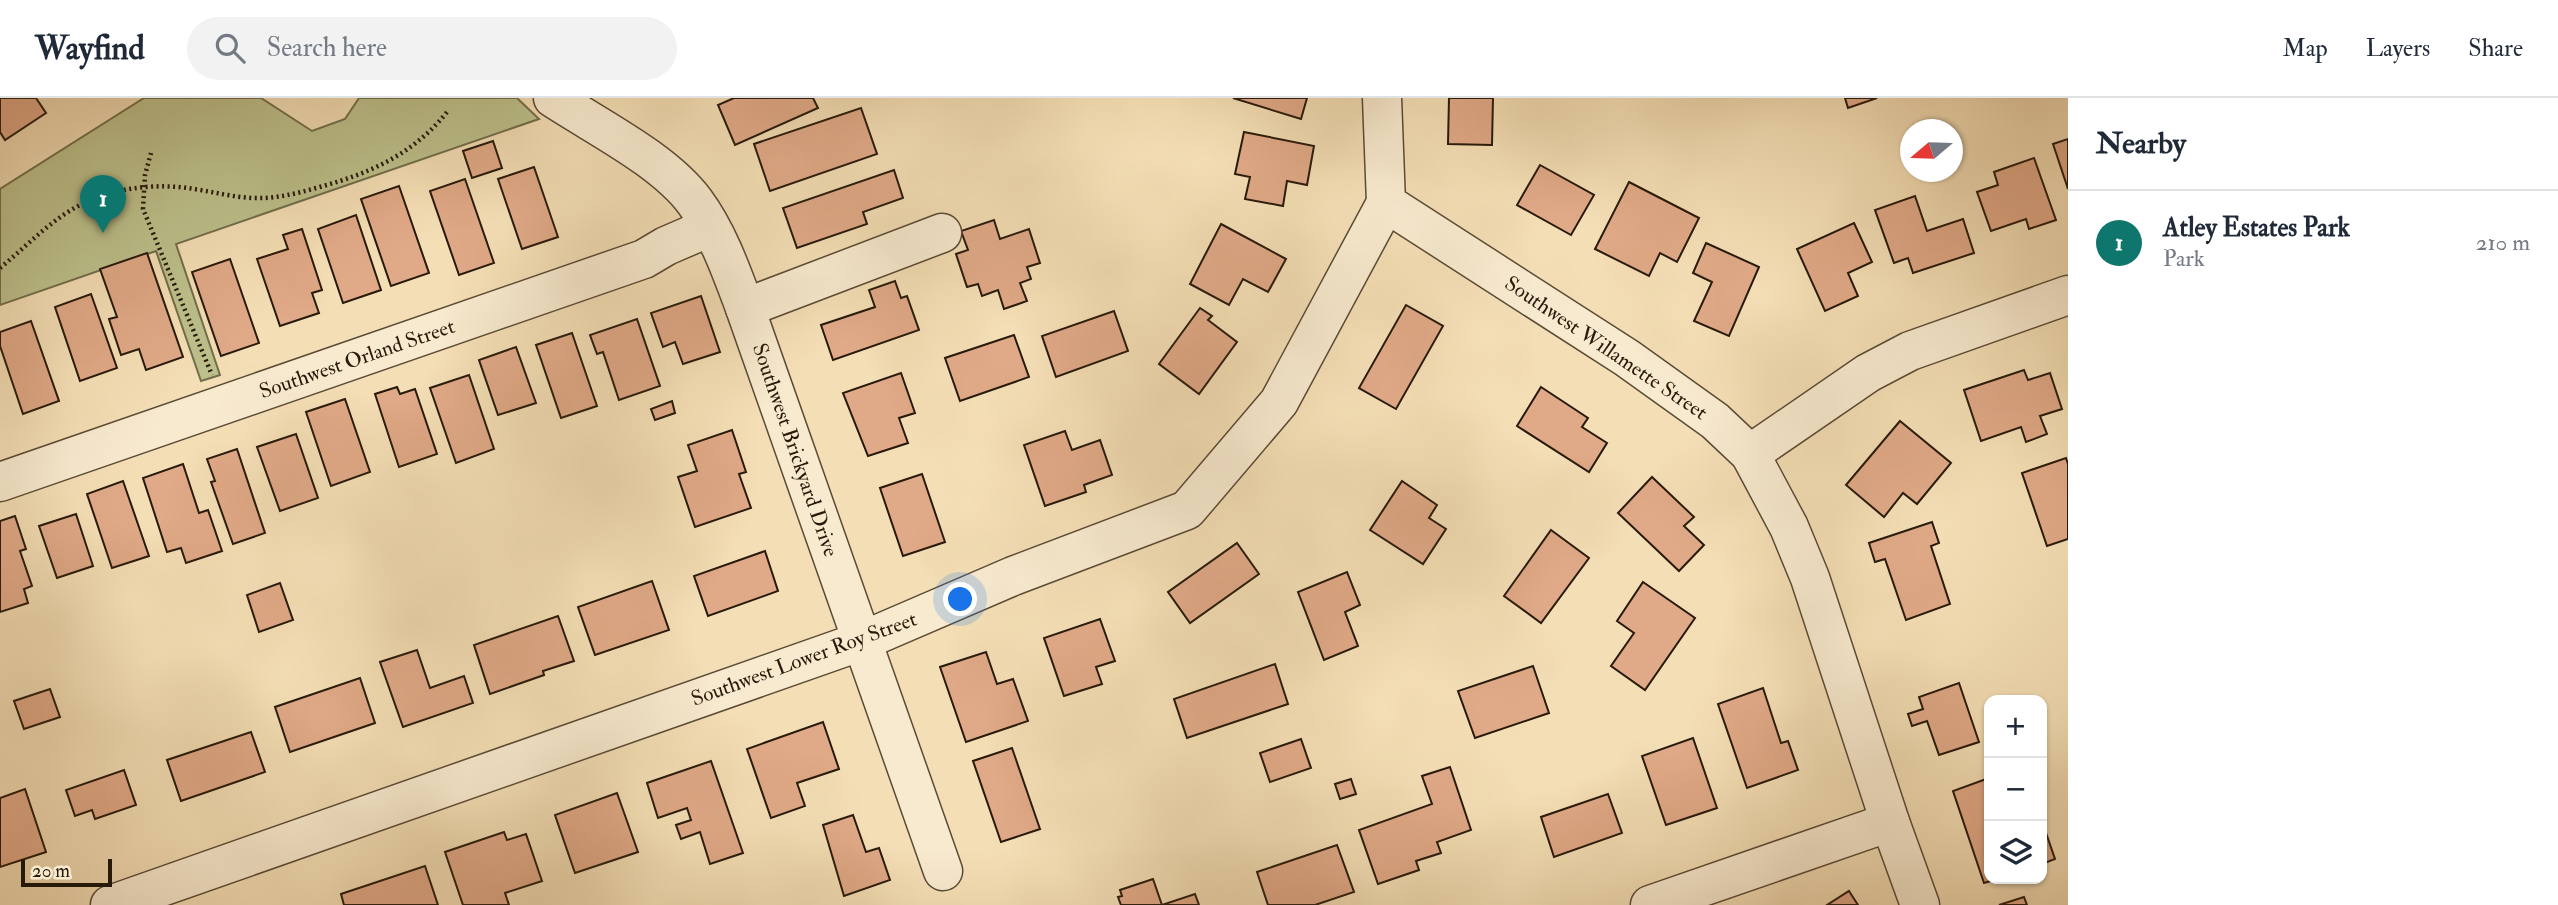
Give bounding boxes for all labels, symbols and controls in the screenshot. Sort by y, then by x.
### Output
search box [187,17,677,80]
text: Wayfind [35,28,145,69]
icon: search [211,29,249,67]
text: Search here [267,32,387,64]
text: Map [2283,33,2328,64]
text: Layers [2366,33,2430,64]
text: Share [2468,33,2523,64]
north arrow [1900,119,1963,182]
text: Nearby [2096,125,2186,162]
pin: 1 [80,175,126,233]
text: Atley Estates Park [2163,212,2350,244]
text: 1 [2115,228,2123,257]
text: 210 m [2476,228,2530,257]
text: Park [2163,244,2205,273]
street label: Southwest Willamette Street [1499,270,1713,426]
street label: Southwest Orland Street [256,313,459,405]
street label: Southwest Brickyard Drive [746,340,844,560]
your location [943,582,977,616]
street label: Southwest Lower Roy Street [687,605,921,712]
map controls [1984,695,2047,884]
button: + [1984,695,2047,758]
button: − [1984,758,2047,821]
button: layers [1984,821,2047,884]
scale bar [21,856,112,888]
text: 20 m [32,859,70,883]

